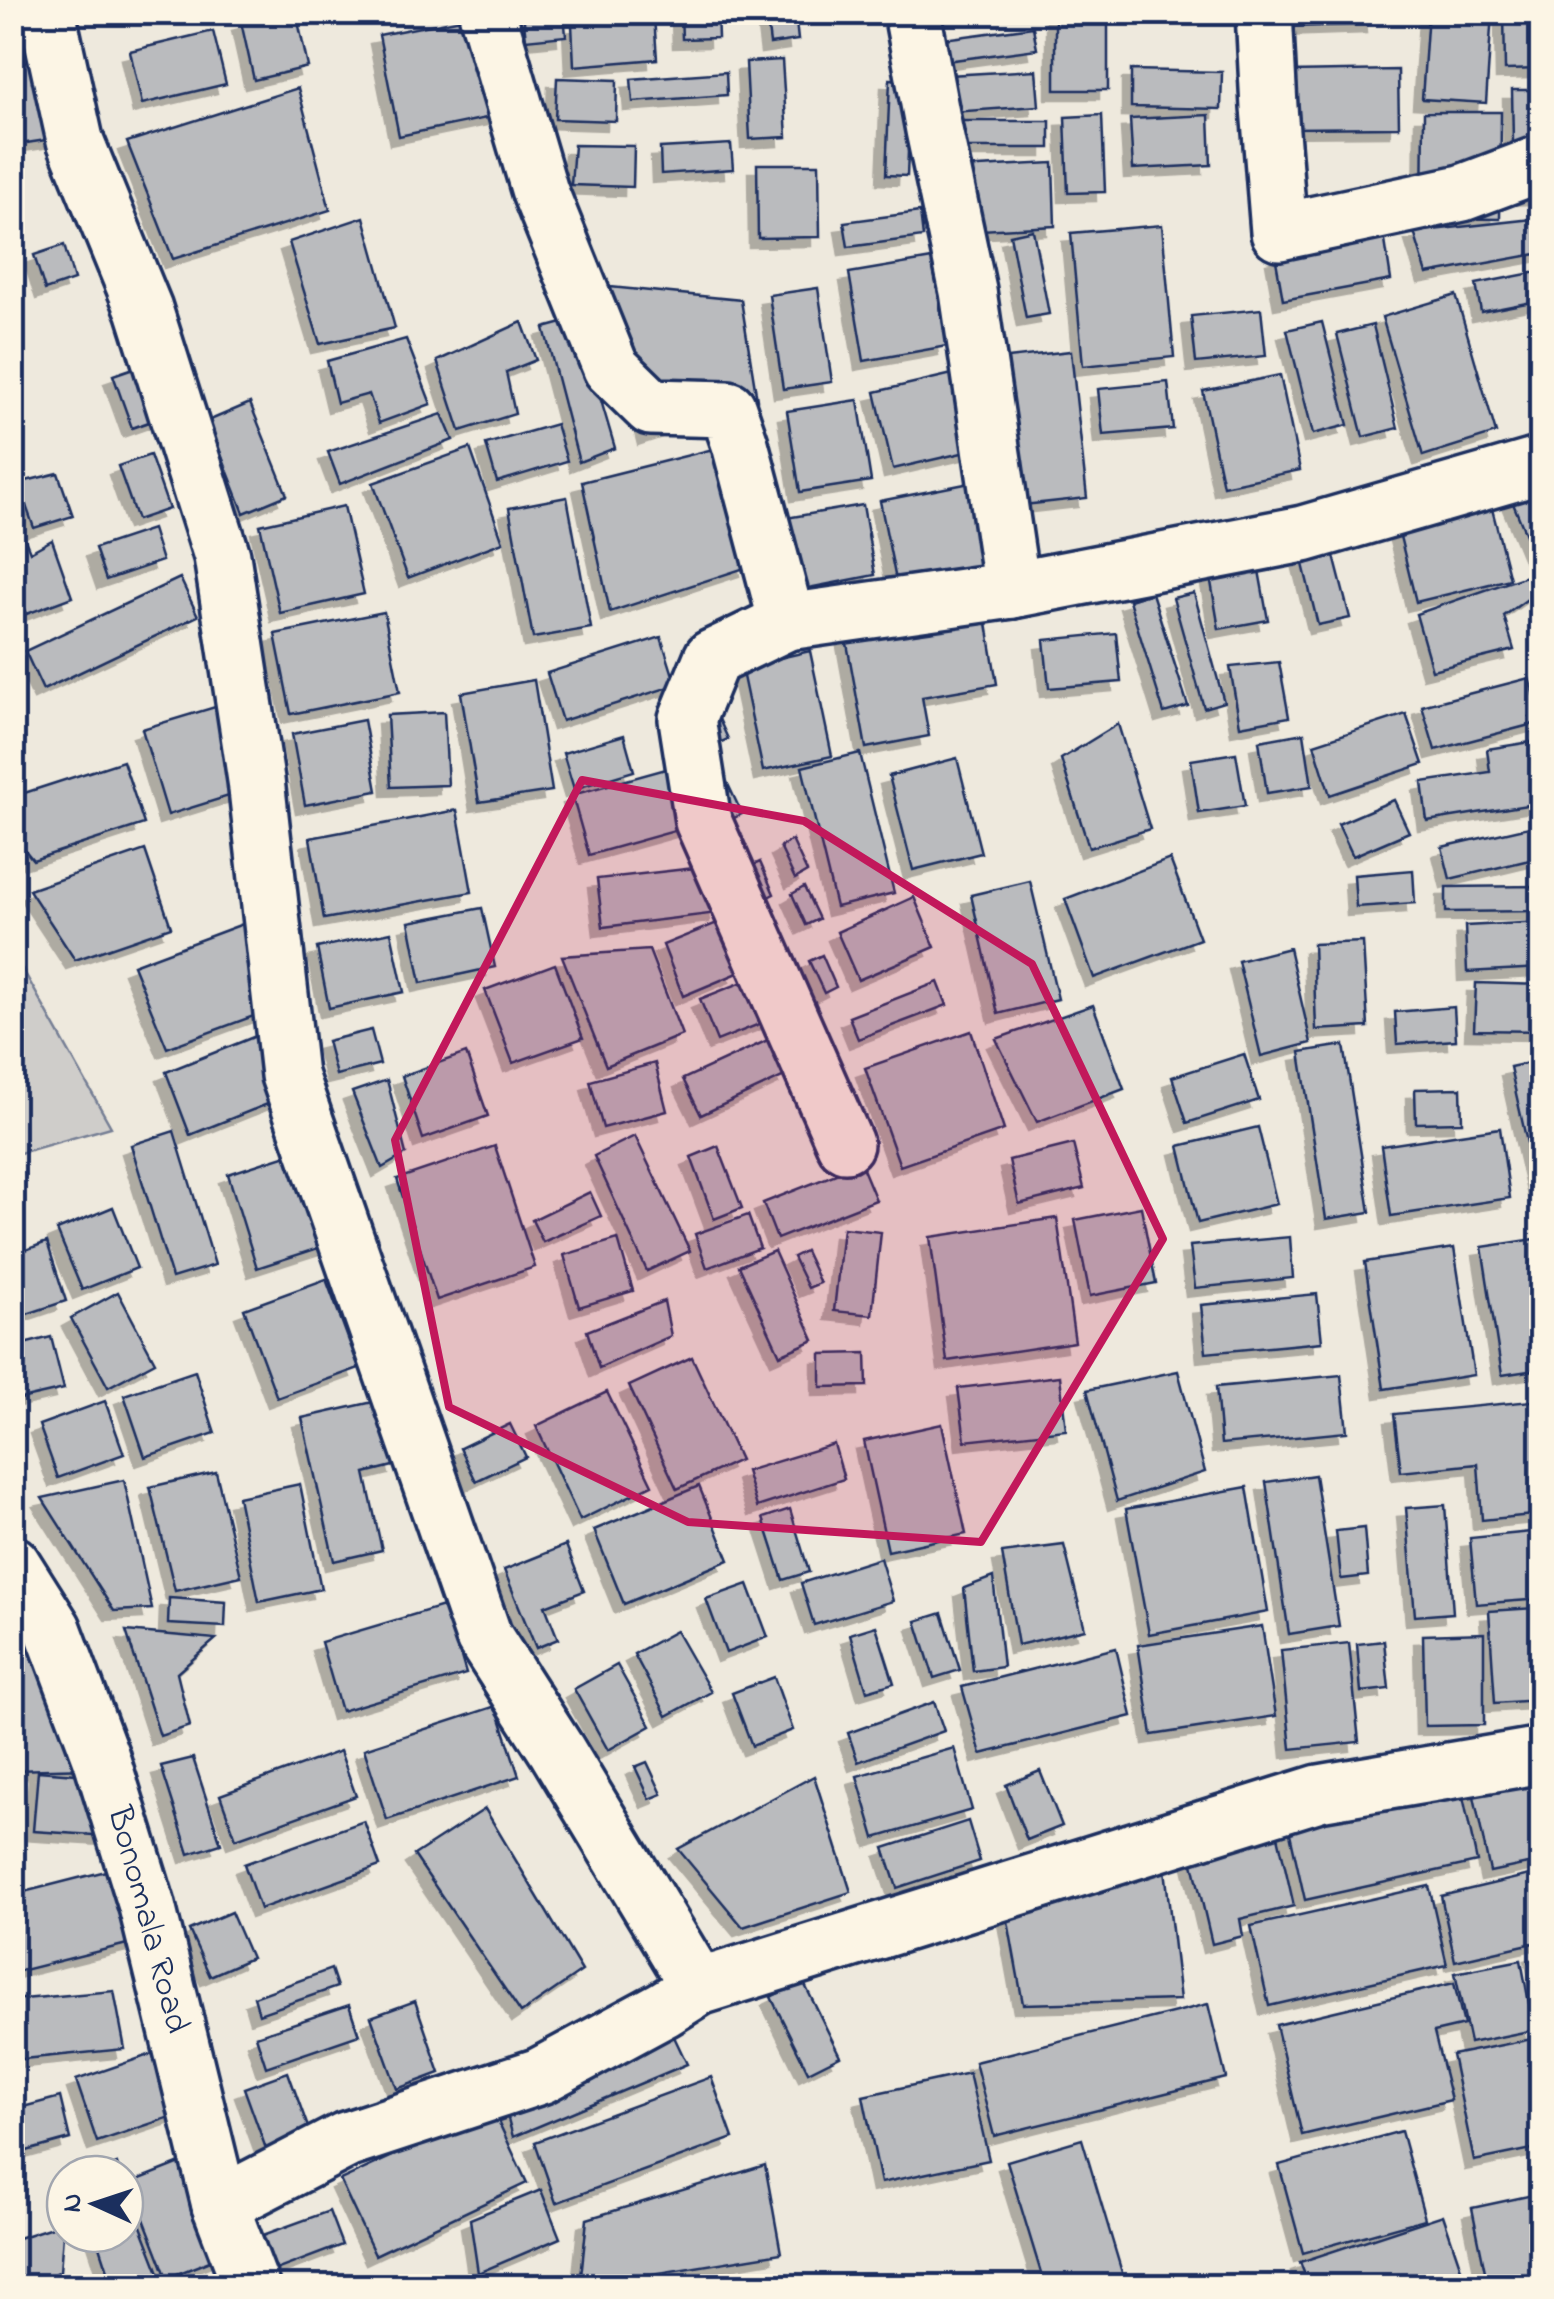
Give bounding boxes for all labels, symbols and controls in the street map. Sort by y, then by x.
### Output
street label: Bonomala Road [92,1800,202,2039]
north arrow [45,2154,145,2254]
text: N [53,2192,94,2213]

